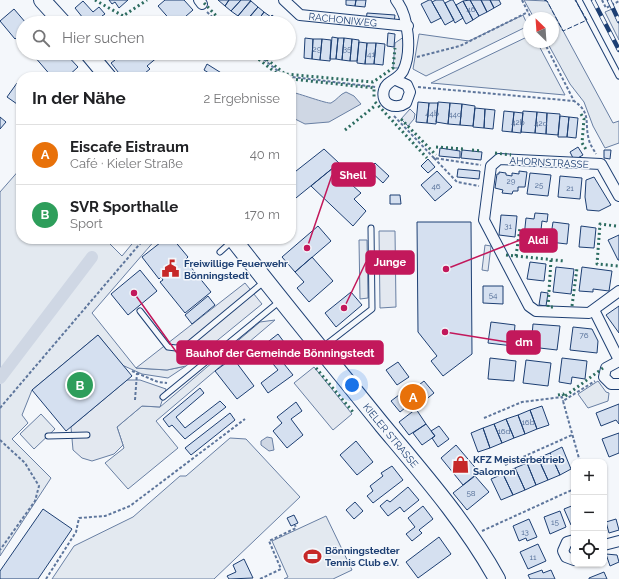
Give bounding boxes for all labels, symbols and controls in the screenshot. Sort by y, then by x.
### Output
house number: 46 [466,4,476,14]
street label: RACHONIWEG [308,11,377,29]
north arrow [523,12,559,48]
search box [16,16,296,60]
icon: search [30,27,52,49]
text: Hier suchen [62,29,145,47]
house number: 29 [313,44,322,54]
house number: 35 [343,44,352,54]
house number: 41 [367,49,375,59]
text: In der Nähe [32,88,126,108]
text: 2 Ergebnisse [203,91,280,106]
house number: 44b [425,108,439,118]
house number: 44d [448,109,462,119]
house number: 42b [511,117,525,127]
house number: 42d [534,118,548,128]
text: Eiscafe Eistraum [70,138,189,156]
text: A [41,147,49,162]
text: 40 m [250,147,280,162]
street label: AHORNSTRASSE [509,155,589,170]
text: Café · Kieler Straße [70,156,183,171]
callout: Shell [332,163,375,186]
text: Shell [340,169,367,182]
house number: 29 [507,176,516,186]
house number: 25 [535,180,544,190]
house number: 46 [431,181,441,191]
house number: 21 [566,183,574,193]
text: SVR Sporthalle [70,198,178,216]
text: B [41,207,49,222]
text: 170 m [244,207,280,222]
text: Sport [70,216,103,231]
house number: 31 [504,221,512,231]
callout: Aldi [520,229,557,252]
text: Aldi [528,234,549,247]
callout: Junge [366,251,414,274]
text: Junge [374,256,407,269]
place label: Freiwillige Feuerwehr Bönningstedt [184,258,288,281]
public building icon: Freiwillige Feuerwehr Bönningstedt [161,259,181,279]
house number: 54 [489,290,498,300]
house number: 76 [579,330,589,340]
callout: dm [507,331,540,354]
text: dm [515,336,533,349]
callout: Bauhof der Gemeinde Bönningstedt [177,341,383,364]
text: Bauhof der Gemeinde Bönningstedt [185,347,375,360]
pin: B [67,370,93,400]
your location [342,375,362,395]
pin: A [400,382,426,412]
street label: KIELER STRASSE [361,401,420,470]
house number: 16b [521,417,535,427]
house number: 16d [497,426,511,436]
place label: KFZ Meisterbetrieb Salomon [473,454,565,477]
shop icon: KFZ Meisterbetrieb Salomon [450,455,470,475]
map controls [571,459,607,567]
button: + [571,459,607,495]
house number: 58 [466,488,476,498]
button: − [571,495,607,531]
house number: 15 [551,517,560,527]
house number: 13 [521,527,529,537]
button: locate [571,531,607,567]
place label: Bönningstedter Tennis Club e.V. [325,545,400,568]
sports icon: Bönningstedter Tennis Club e.V. [302,546,322,566]
house number: 11 [530,552,537,562]

